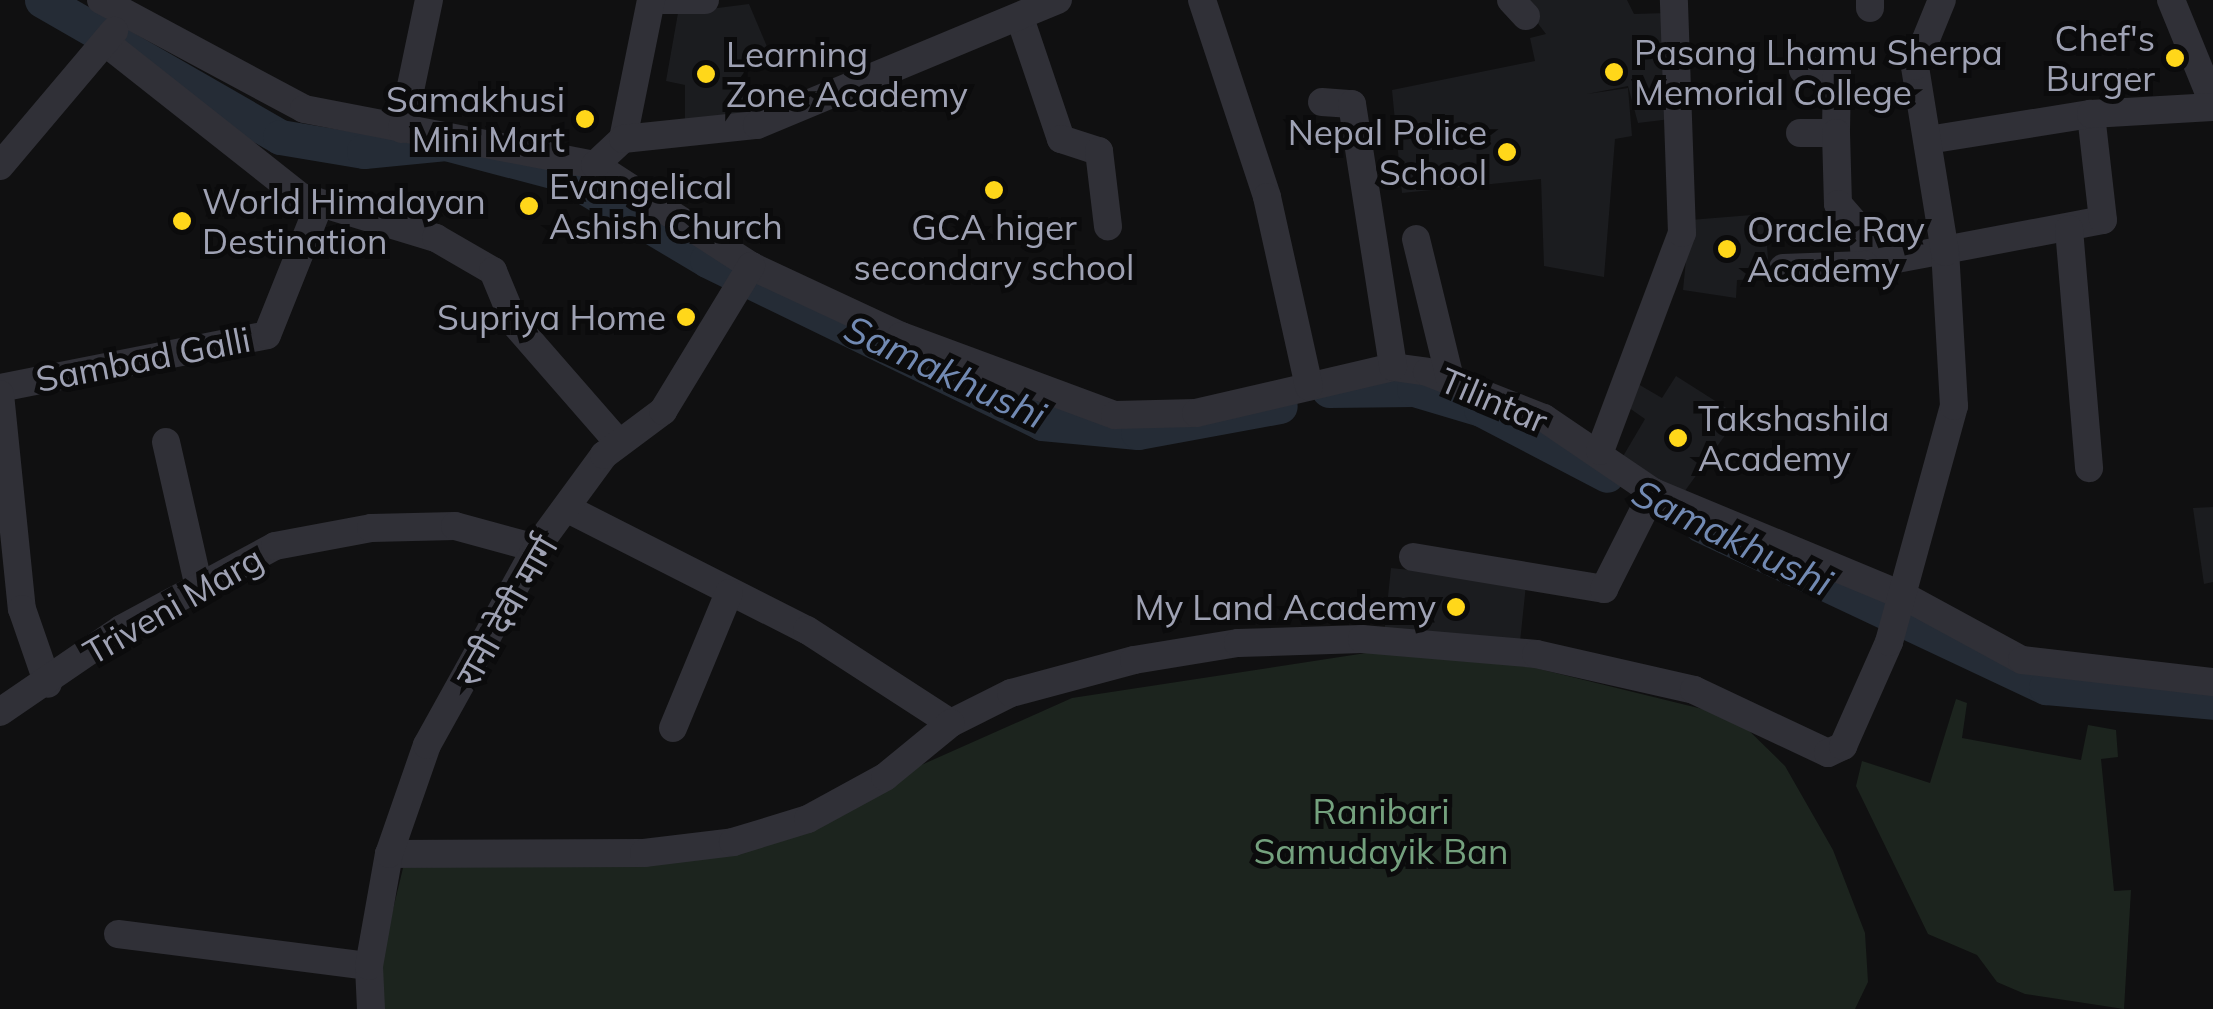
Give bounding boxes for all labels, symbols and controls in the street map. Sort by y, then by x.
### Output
place label: Chef's Burger [2046,17,2155,99]
place label: Pasang Lhamu Sherpa Memorial College [1634,31,2003,113]
place label: Learning Zone Academy [726,33,968,115]
marker: Chef's Burger [2164,47,2186,69]
marker: Pasang Lhamu Sherpa Memorial College [1603,61,1625,83]
marker: Learning Zone Academy [695,63,717,85]
place label: Samakhusi Mini Mart [386,78,565,160]
marker: Samakhusi Mini Mart [574,108,596,130]
place label: Nepal Police School [1288,111,1487,193]
marker: Nepal Police School [1496,141,1518,163]
place label: Evangelical Ashish Church [549,165,783,247]
marker: GCA higer secondary school [983,179,1005,201]
place label: World Himalayan Destination [202,180,486,262]
marker: Evangelical Ashish Church [518,195,540,217]
place label: GCA higer secondary school [854,206,1134,288]
place label: Oracle Ray Academy [1747,208,1925,290]
marker: World Himalayan Destination [171,210,193,232]
marker: Oracle Ray Academy [1716,238,1738,260]
place label: Supriya Home [437,296,666,338]
marker: Supriya Home [675,306,697,328]
water label: Samakhushi [837,306,1053,438]
street label: Sambad Galli [32,318,254,400]
street label: Tilintar [1434,359,1554,441]
place label: Takshashila Academy [1698,397,1890,479]
marker: Takshashila Academy [1667,427,1689,449]
water label: Samakhushi [1625,470,1839,606]
street label: रानी देवी मार्ग [446,528,566,694]
street label: Triveni Marg [76,537,270,673]
place label: My Land Academy [1135,586,1436,628]
marker: My Land Academy [1445,596,1467,618]
park label: Ranibari Samudayik Ban [1254,790,1508,872]

